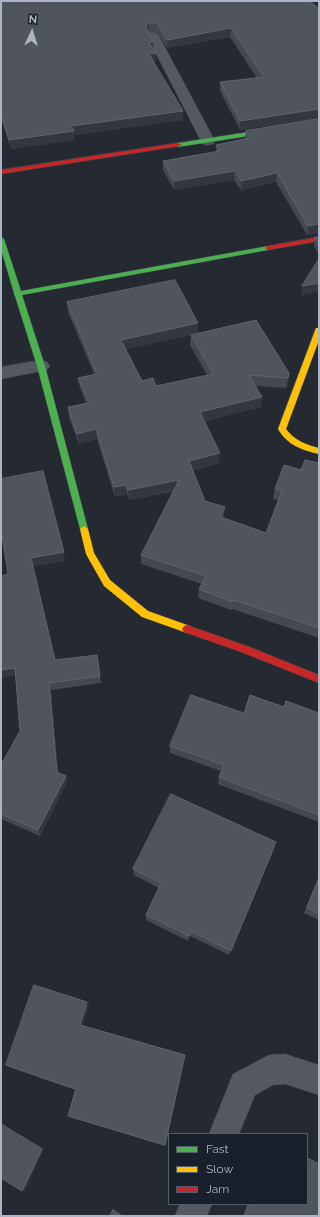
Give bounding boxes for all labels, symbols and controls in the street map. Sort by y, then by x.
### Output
north arrow [12,12,52,52]
text: N [28,13,38,26]
legend [168,1133,308,1205]
text: Fast [206,1142,229,1156]
text: Slow [206,1162,233,1176]
text: Jam [206,1182,229,1196]

